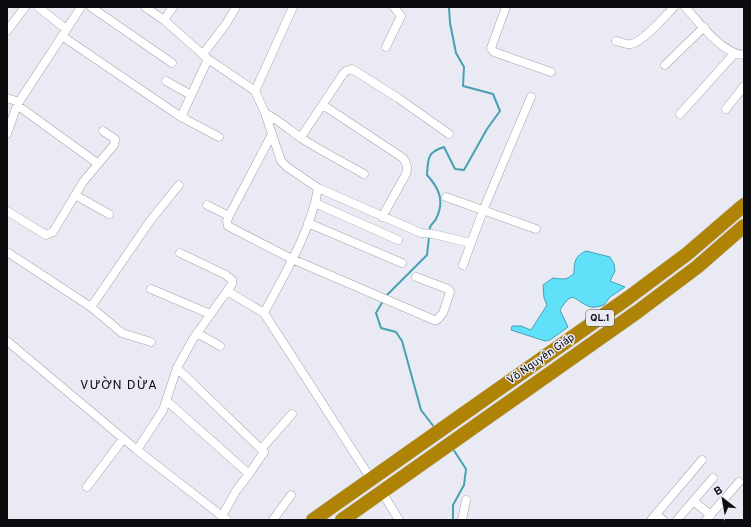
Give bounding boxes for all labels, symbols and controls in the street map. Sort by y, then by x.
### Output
road number: QL.1 [586,310,614,326]
street label: Võ Nguyên Giáp [505,331,577,387]
district label: VƯỜN DỪA [80,376,158,394]
north arrow [703,479,743,519]
text: B [712,483,725,499]

